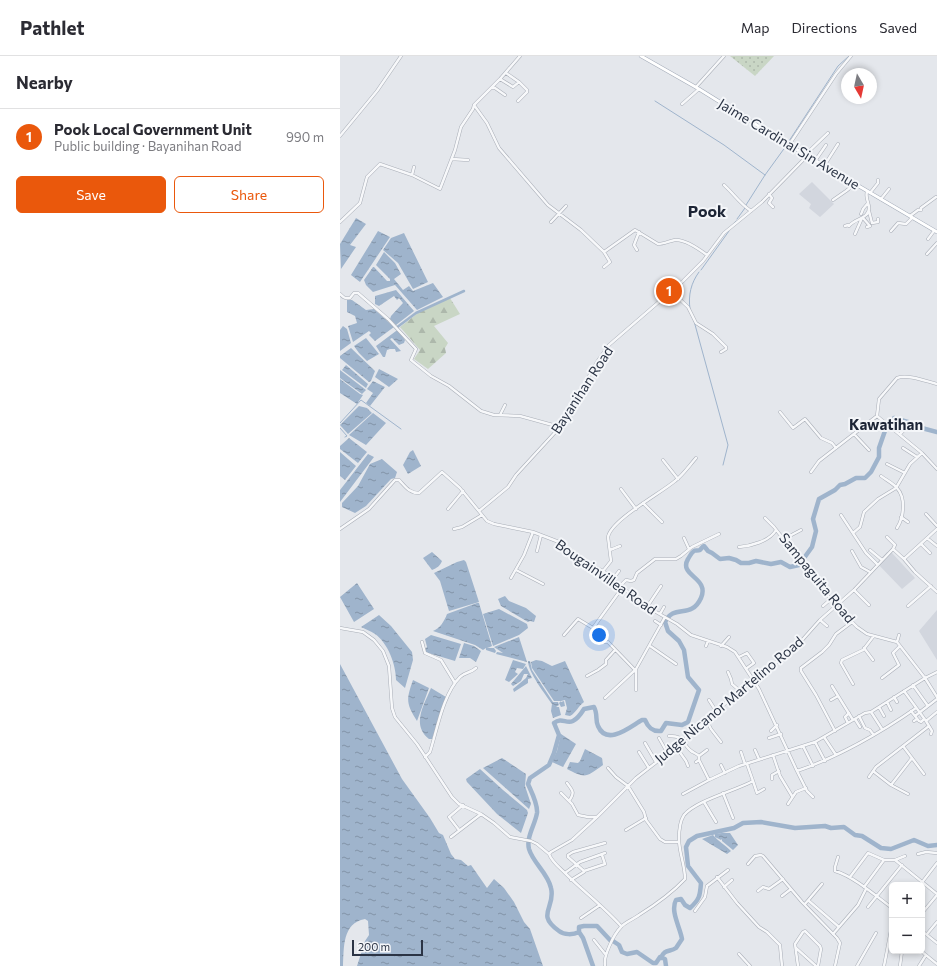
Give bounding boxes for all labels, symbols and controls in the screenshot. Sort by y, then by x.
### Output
text: Pathlet [20,16,85,39]
text: Map [741,19,770,36]
text: Directions [792,19,857,36]
text: Saved [879,19,917,36]
north arrow [841,68,877,104]
text: Nearby [16,72,73,93]
street label: Jaime Cardinal Sin Avenue [715,95,863,193]
text: Pook Local Government Unit [54,120,252,138]
text: 1 [26,129,32,145]
text: 990 m [286,129,324,145]
text: Public building · Bayanihan Road [54,138,241,154]
button: Save [16,176,166,213]
button: Share [174,176,324,213]
district label: Pook [688,201,727,220]
pin: 1 [656,276,682,306]
street label: Bayanihan Road [547,343,616,437]
district label: Kawatihan [849,415,923,433]
street label: Sampaguita Road [776,529,859,626]
street label: Bougainvillea Road [552,535,660,618]
your location [589,625,609,645]
street label: Judge Nicanor Martelino Road [651,632,806,767]
map controls [889,882,925,954]
button: + [889,882,925,918]
button: − [889,918,925,954]
scale bar [352,938,423,957]
text: 200 m [358,940,390,953]

